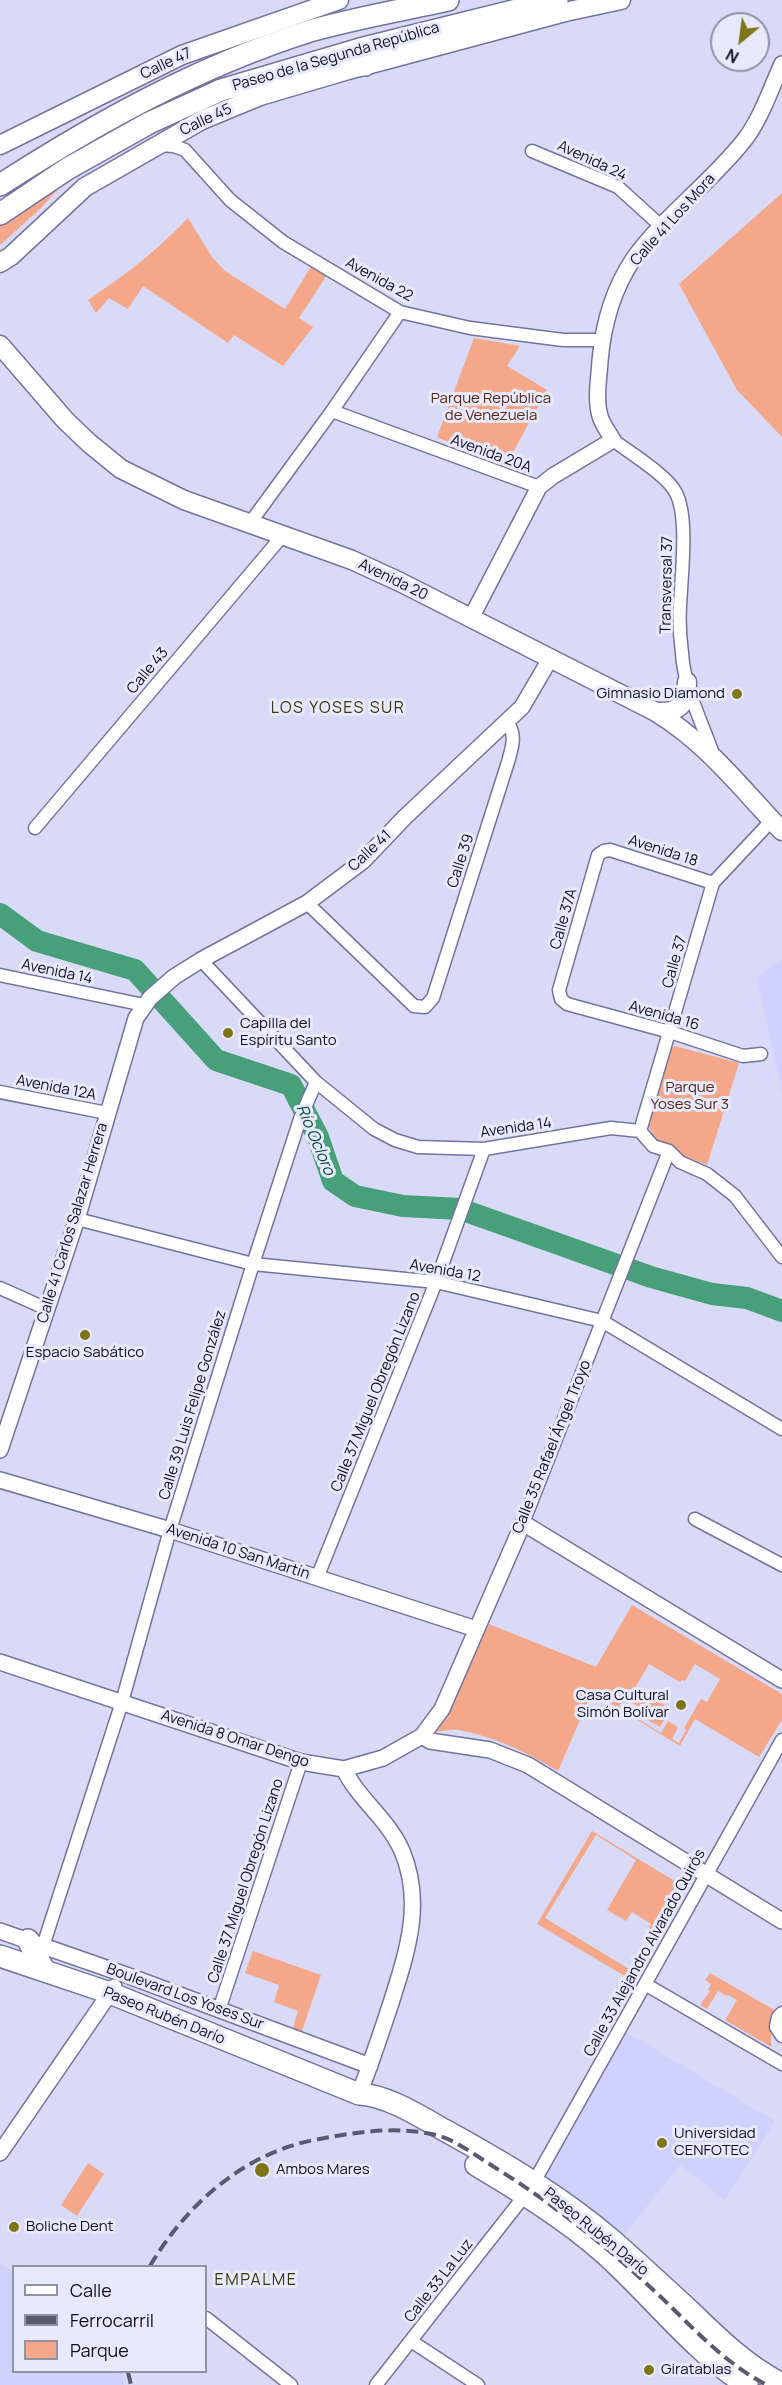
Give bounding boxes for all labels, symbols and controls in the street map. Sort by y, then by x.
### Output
north arrow [710,12,770,72]
street label: Paseo de la Segunda República [231,19,441,95]
street label: Calle 47 [138,44,194,84]
text: N [722,44,743,68]
street label: Calle 45 [177,100,235,140]
street label: Avenida 24 [554,137,630,185]
street label: Calle 41 Los Mora [627,170,719,270]
street label: Avenida 22 [342,254,416,306]
park label: Parque República de Venezuela [431,390,551,425]
street label: Avenida 20A [448,431,534,477]
street label: Transversal 37 [657,536,677,634]
street label: Avenida 20 [355,555,431,605]
street label: Calle 43 [123,644,173,698]
place label: Gimnasio Diamond [597,685,725,703]
marker: Gimnasio Diamond [730,687,744,701]
district label: LOS YOSES SUR [271,699,405,719]
street label: Calle 41 [345,827,395,875]
street label: Avenida 18 [626,831,700,871]
street label: Calle 39 [444,832,478,890]
street label: Calle 37A [547,886,581,952]
street label: Calle 37 [659,934,691,990]
street label: Avenida 14 [20,956,94,988]
street label: Avenida 16 [627,997,701,1035]
place label: Capilla del Espíritu Santo [240,1015,337,1050]
marker: Capilla del Espíritu Santo [221,1026,235,1040]
street label: Avenida 12A [15,1071,97,1105]
park label: Parque Yoses Sur 3 [651,1079,729,1114]
water label: Río Ocloro [292,1102,338,1178]
street label: Avenida 14 [479,1114,553,1142]
street label: Calle 41 Carlos Salazar Herrera [34,1121,112,1325]
street label: Avenida 12 [408,1256,482,1286]
street label: Calle 37 Miguel Obregón Lizano [328,1289,424,1495]
street label: Calle 39 Luis Felipe González [156,1308,230,1502]
marker: Espacio Sabático [78,1328,92,1342]
place label: Espacio Sabático [26,1344,144,1362]
street label: Calle 35 Rafael Ángel Troyo [509,1358,595,1536]
street label: Avenida 10 San Martín [164,1520,312,1584]
place label: Casa Cultural Simón Bolívar [576,1687,669,1722]
marker: Casa Cultural Simón Bolívar [674,1698,688,1712]
street label: Avenida 8 Omar Dengo [159,1707,311,1771]
street label: Calle 37 Miguel Obregón Lizano [204,1776,288,1986]
street label: Calle 33 Alejandro Alvarado Quirós [580,1846,710,2060]
street label: Boulevard Los Yoses Sur [104,1960,266,2034]
street label: Paseo Rubén Darío [101,1983,227,2049]
place label: Universidad CENFOTEC [674,2125,756,2160]
marker: Universidad CENFOTEC [655,2136,669,2150]
marker: Ambos Mares [253,2161,271,2179]
place label: Ambos Mares [276,2161,370,2179]
street label: Paseo Rubén Darío [540,2184,652,2280]
place label: Boliche Dent [26,2218,114,2236]
marker: Boliche Dent [7,2220,21,2234]
street label: Calle 33 La Luz [401,2236,477,2326]
legend [12,2265,207,2373]
district label: EMPALME [215,2271,297,2291]
text: Calle [70,2278,112,2302]
text: Ferrocarril [70,2308,154,2332]
text: Parque [70,2338,129,2362]
place label: Giratablas [661,2361,731,2379]
marker: Giratablas [642,2363,656,2377]

